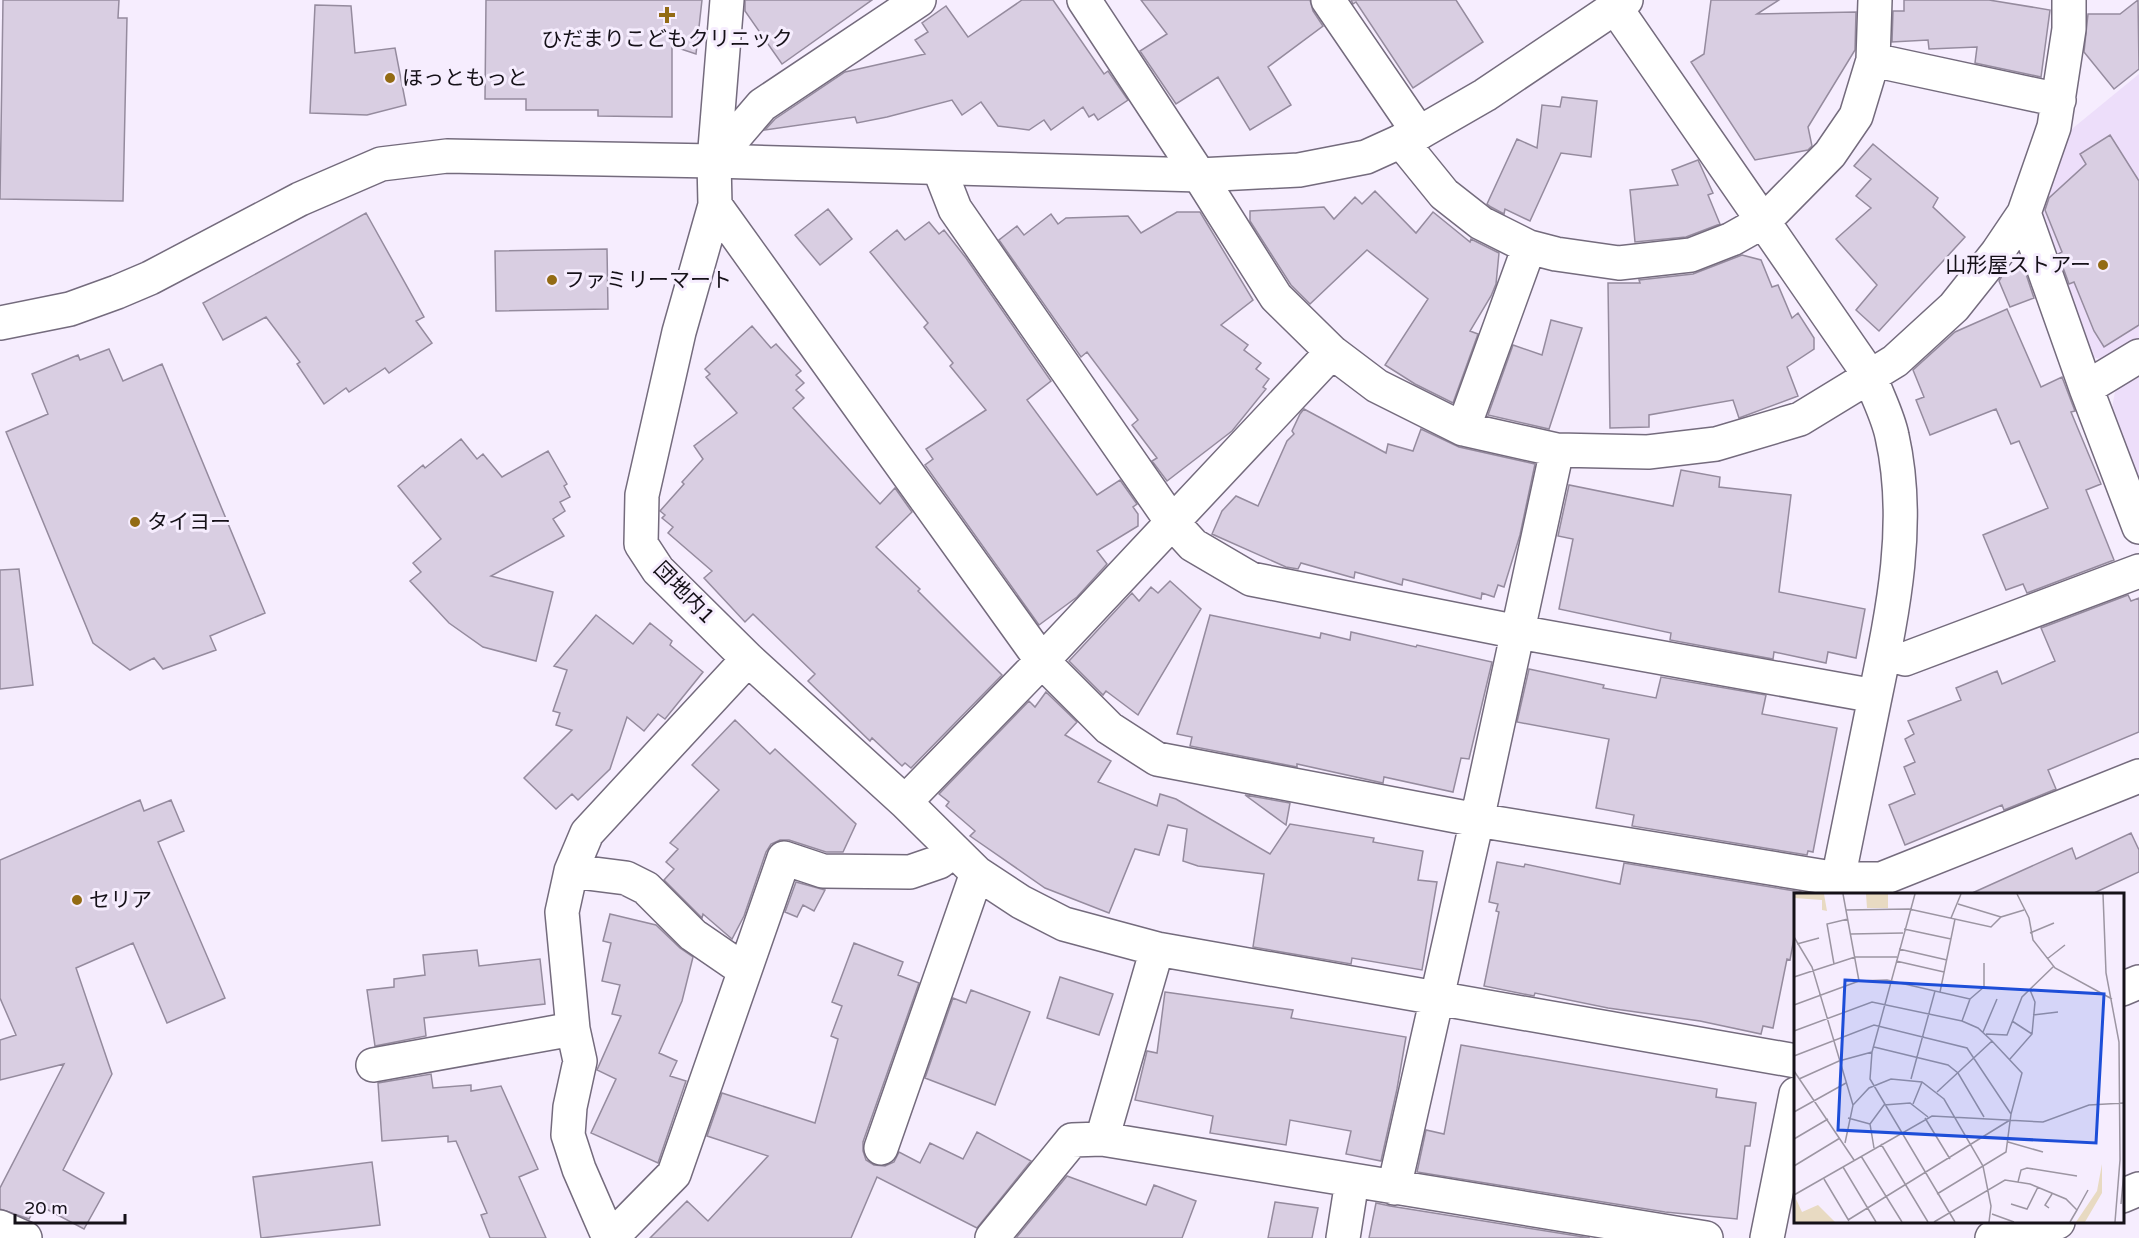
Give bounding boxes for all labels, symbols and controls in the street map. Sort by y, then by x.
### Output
marker: ひだまりこどもクリニック [658,6,676,24]
place label: ひだまりこどもクリニック [541,27,793,52]
place label: ほっともっと [402,66,528,91]
marker: ほっともっと [383,71,397,85]
place label: 山形屋ストアー [1945,253,2091,278]
marker: 山形屋ストアー [2096,258,2110,272]
place label: ファミリーマート [564,268,732,293]
marker: ファミリーマート [545,273,559,287]
place label: タイヨー [147,510,231,535]
marker: タイヨー [128,515,142,529]
street label: 団地内1 [649,557,719,629]
place label: セリア [89,888,152,913]
marker: セリア [70,893,84,907]
inset map [1794,893,2124,1223]
scale bar [15,1187,124,1225]
text: 20 m [24,1197,68,1219]

